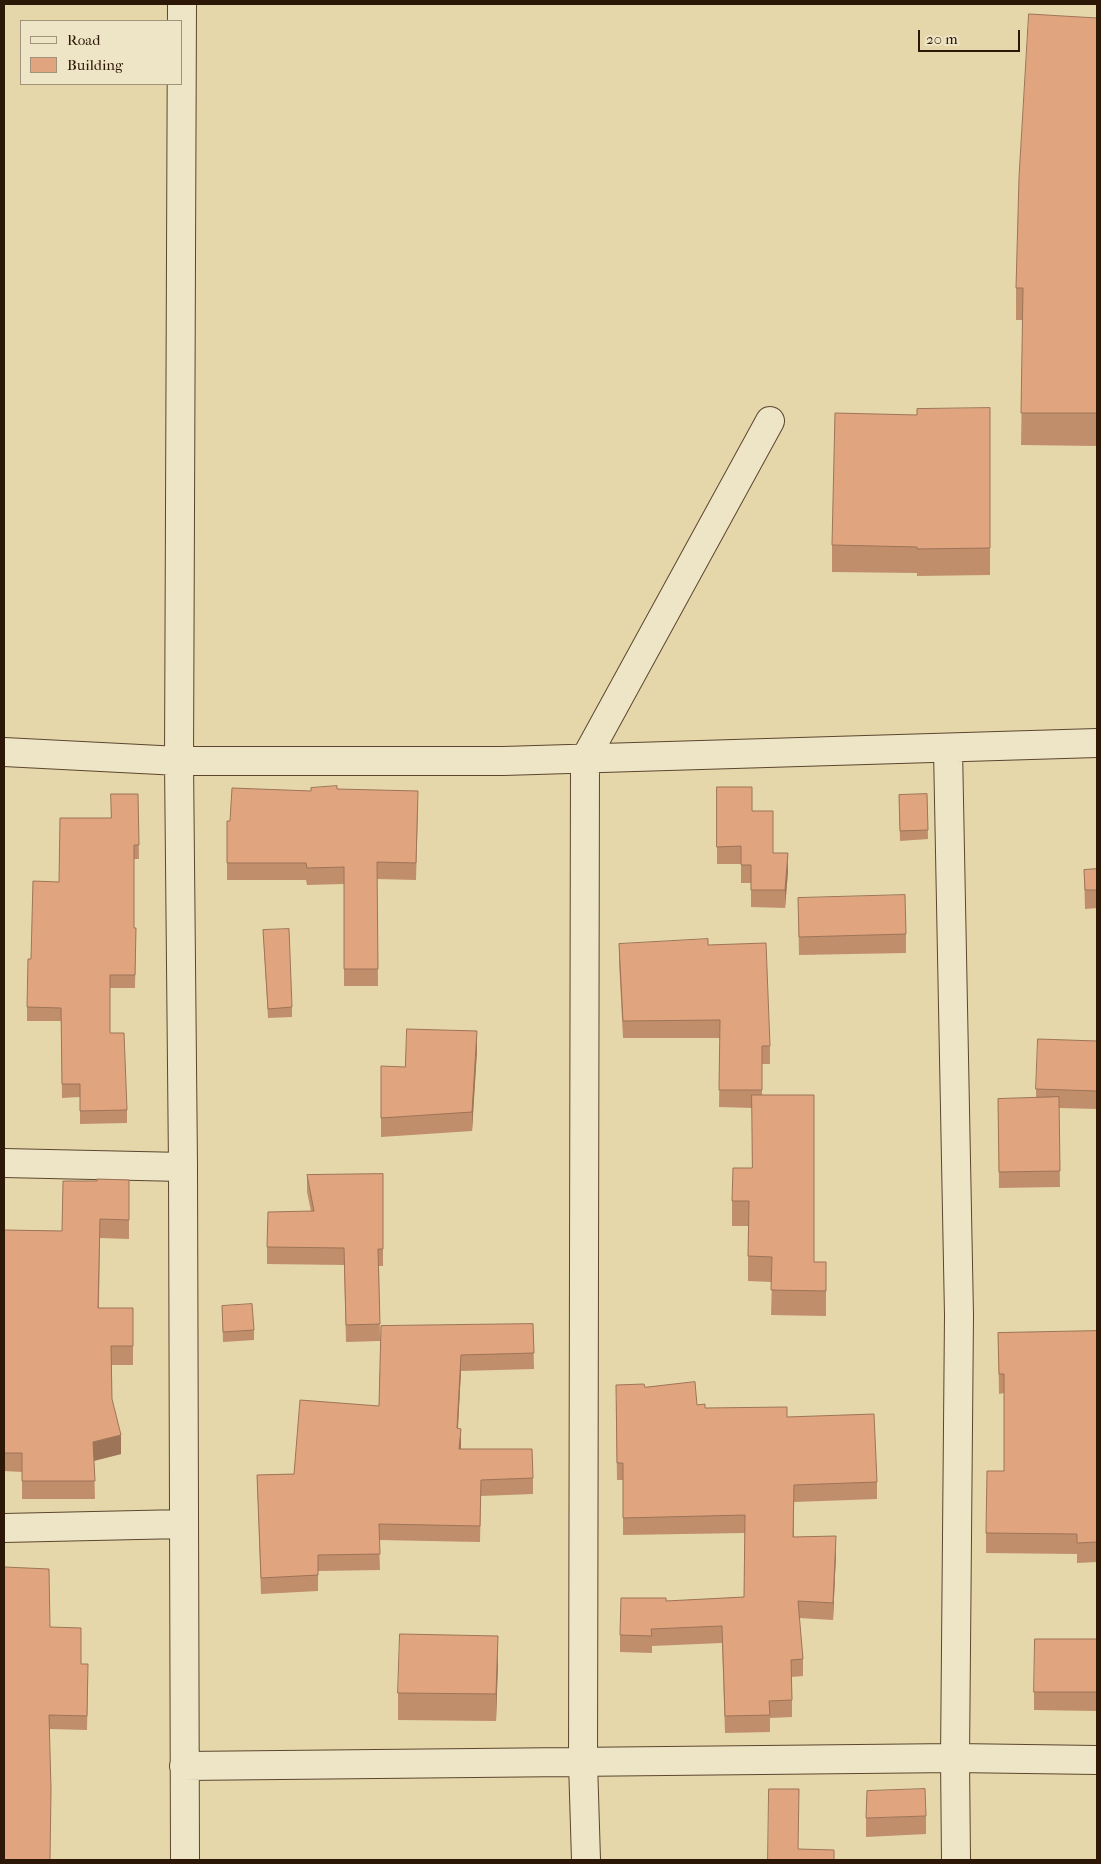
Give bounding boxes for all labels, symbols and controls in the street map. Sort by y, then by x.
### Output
legend [20,20,182,85]
scale bar [921,20,1024,52]
text: 20 m [926,30,958,48]
text: Road [67,31,100,49]
text: Building [67,56,123,74]

